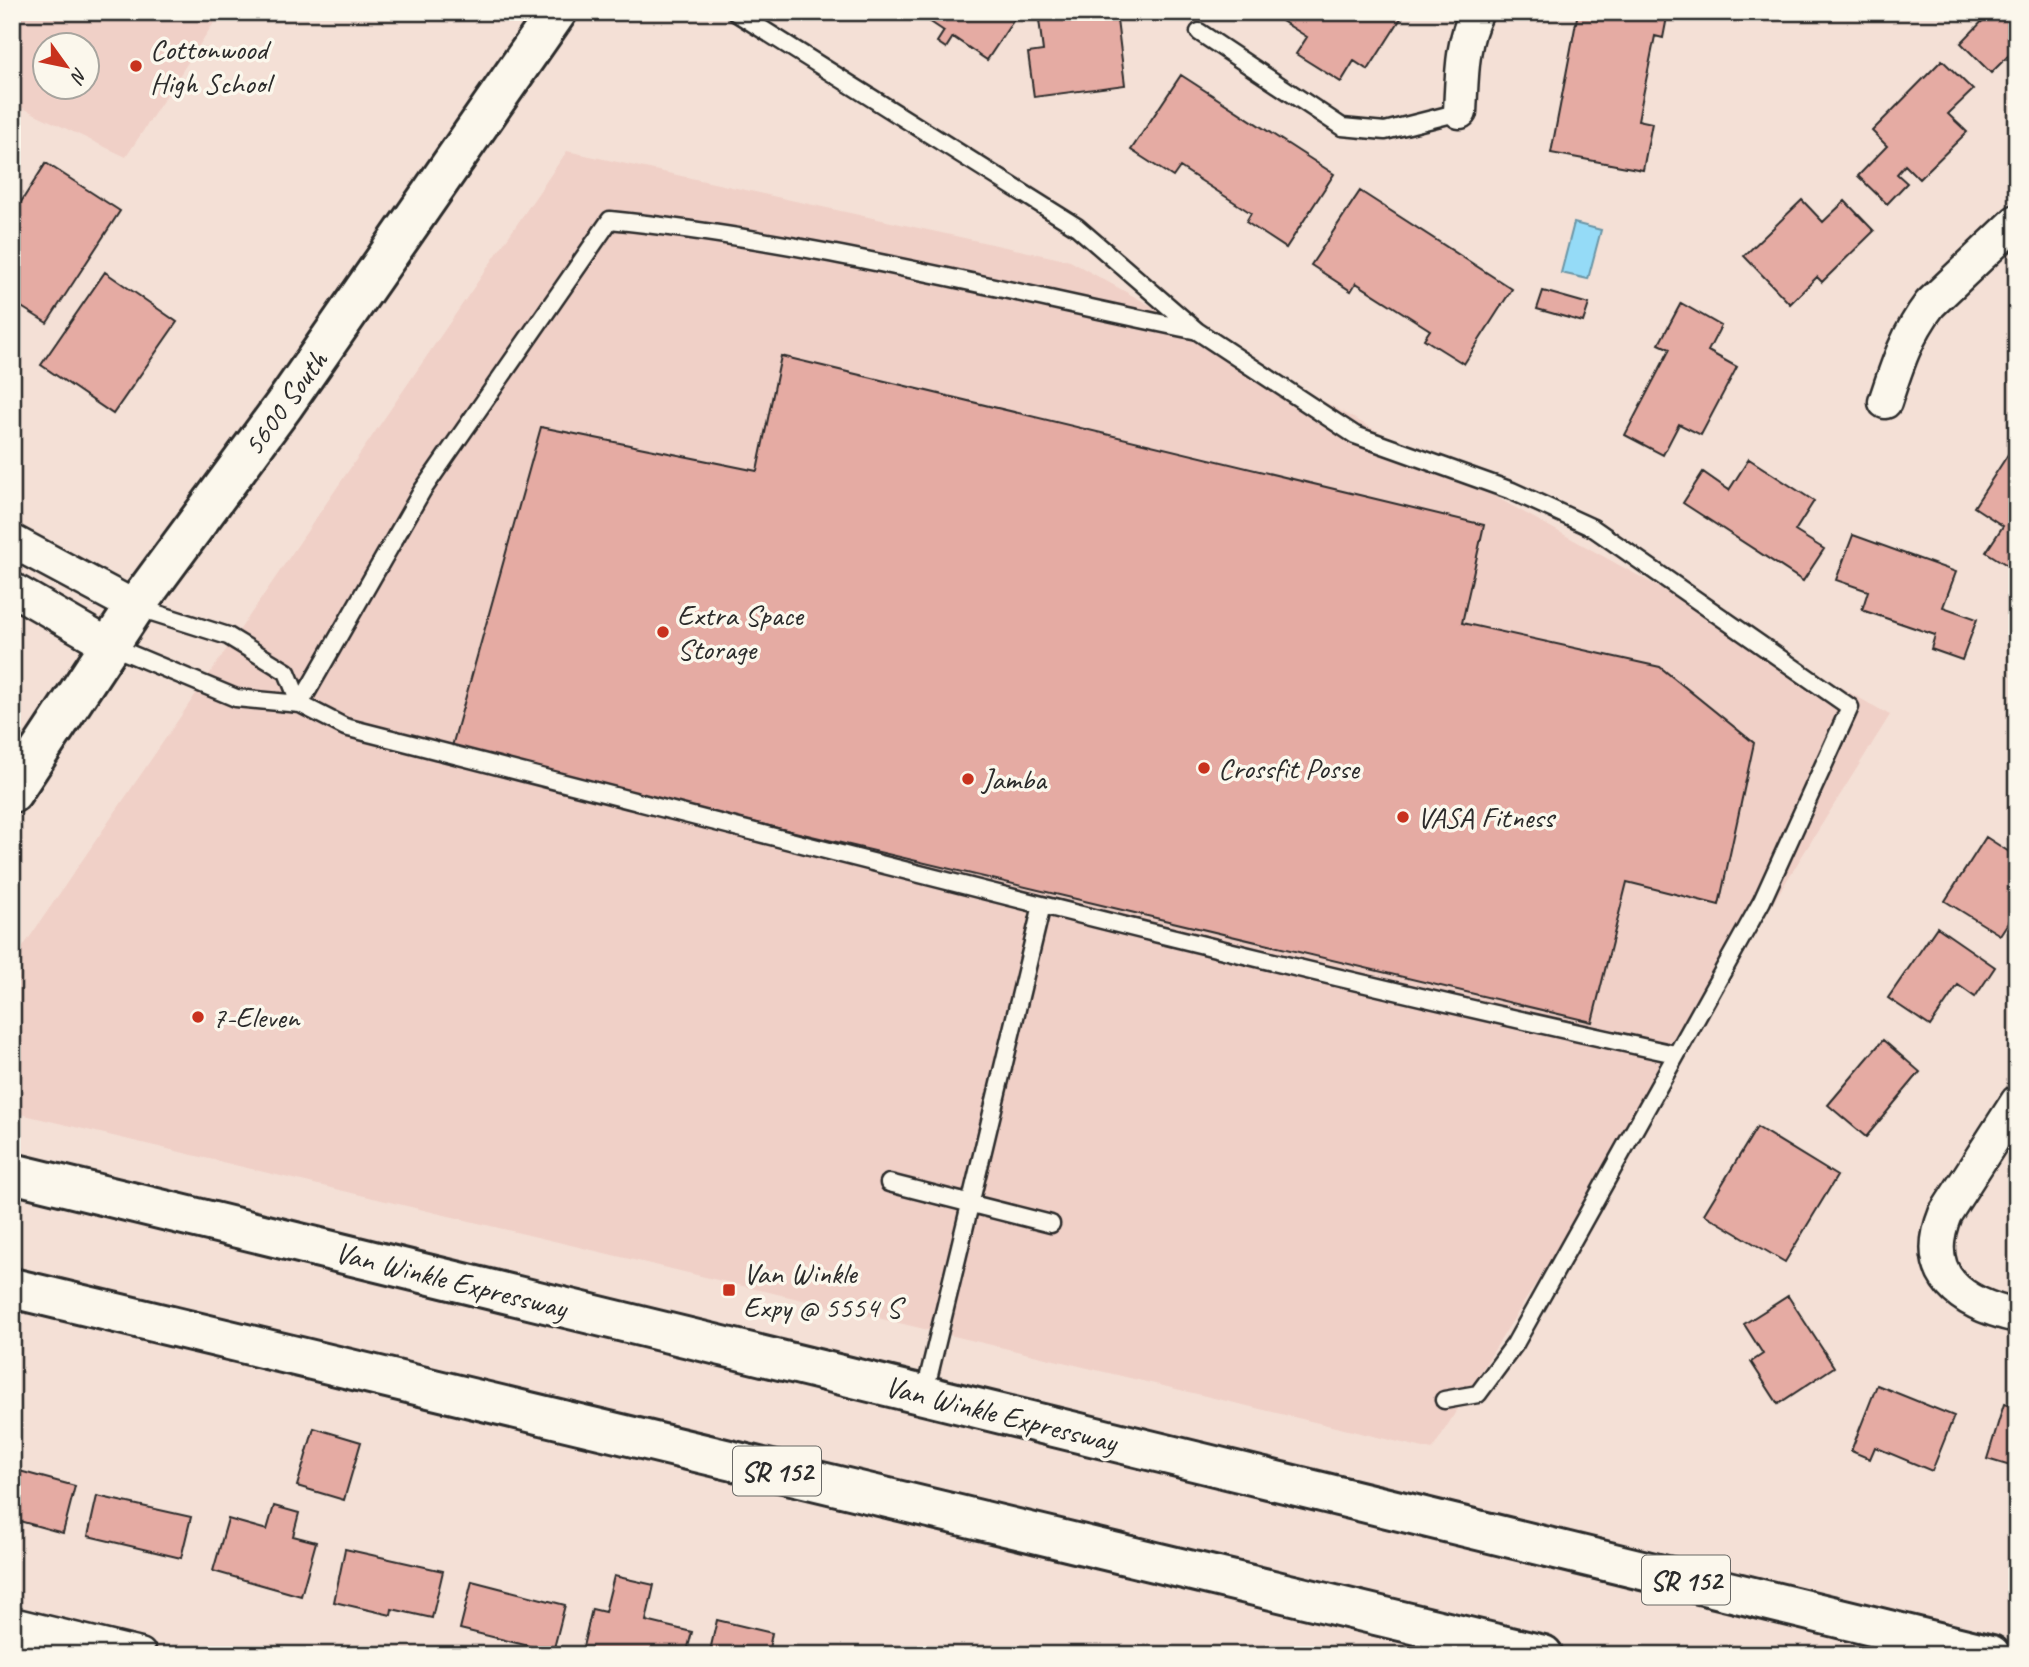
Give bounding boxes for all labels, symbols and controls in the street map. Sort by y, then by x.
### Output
place label: Cottonwood High School [150,30,275,102]
north arrow [32,32,102,102]
marker: Cottonwood High School [128,58,144,74]
text: N [64,63,93,89]
street label: 5600 South [234,342,337,463]
place label: Extra Space Storage [677,596,805,668]
marker: Extra Space Storage [655,624,671,640]
place label: Crossfit Posse [1218,749,1361,787]
place label: Jamba [980,760,1048,798]
marker: Crossfit Posse [1196,760,1212,776]
marker: Jamba [960,771,976,787]
place label: VASA Fitness [1417,798,1557,836]
marker: VASA Fitness [1395,809,1411,825]
place label: 7-Eleven [212,998,301,1036]
marker: 7-Eleven [190,1009,206,1025]
street label: Van Winkle Expressway [331,1233,572,1328]
place label: Van Winkle Expy @ 5554 S [743,1254,906,1326]
marker: Van Winkle Expy @ 5554 S [721,1282,737,1298]
street label: Van Winkle Expressway [881,1367,1122,1462]
road number: SR 152 [733,1446,821,1496]
road number: SR 152 [1642,1556,1730,1604]

